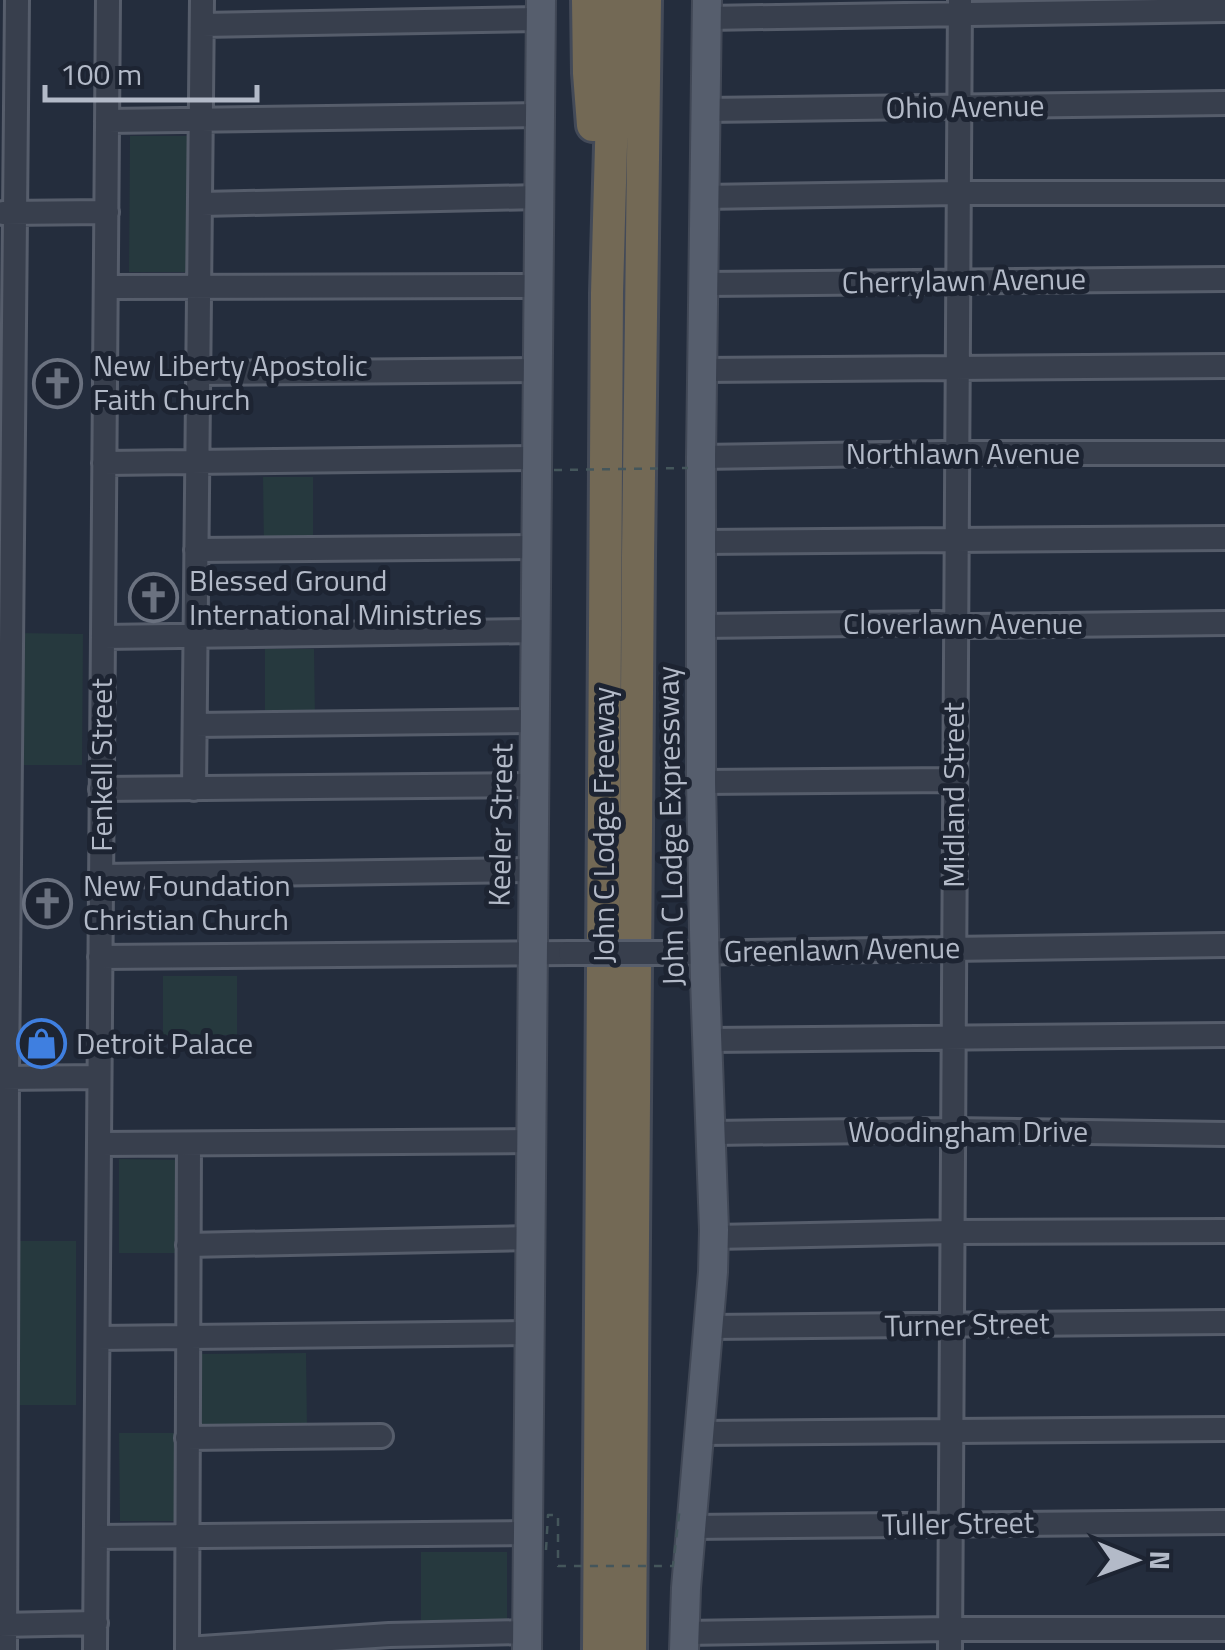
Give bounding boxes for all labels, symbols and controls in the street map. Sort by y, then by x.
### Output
scale bar [45,40,258,102]
text: 100 m [60,51,142,97]
street label: Ohio Avenue [885,82,1045,130]
street label: Cherrylawn Avenue [841,255,1086,305]
place label: New Liberty Apostolic Faith Church [93,342,368,422]
church icon: New Liberty Apostolic Faith Church [32,357,84,409]
street label: Northlawn Avenue [846,430,1080,476]
place label: Blessed Ground International Ministries [189,557,482,637]
church icon: Blessed Ground International Ministries [128,572,180,624]
street label: Cloverlawn Avenue [843,600,1083,646]
street label: John C Lodge Expressway [644,666,696,987]
street label: Fenkell Street [78,678,124,852]
street label: John C Lodge Freeway [580,687,626,963]
street label: Midland Street [930,702,976,888]
street label: Keeler Street [476,742,524,907]
place label: New Foundation Christian Church [83,862,291,942]
church icon: New Foundation Christian Church [22,877,74,929]
street label: Greenlawn Avenue [723,924,961,974]
shop icon: Detroit Palace [15,1018,67,1070]
place label: Detroit Palace [76,1020,253,1066]
street label: Woodingham Drive [848,1108,1088,1154]
street label: Turner Street [884,1300,1050,1348]
street label: Tuller Street [881,1499,1035,1547]
north arrow [1085,1510,1185,1610]
text: N [1139,1550,1182,1571]

